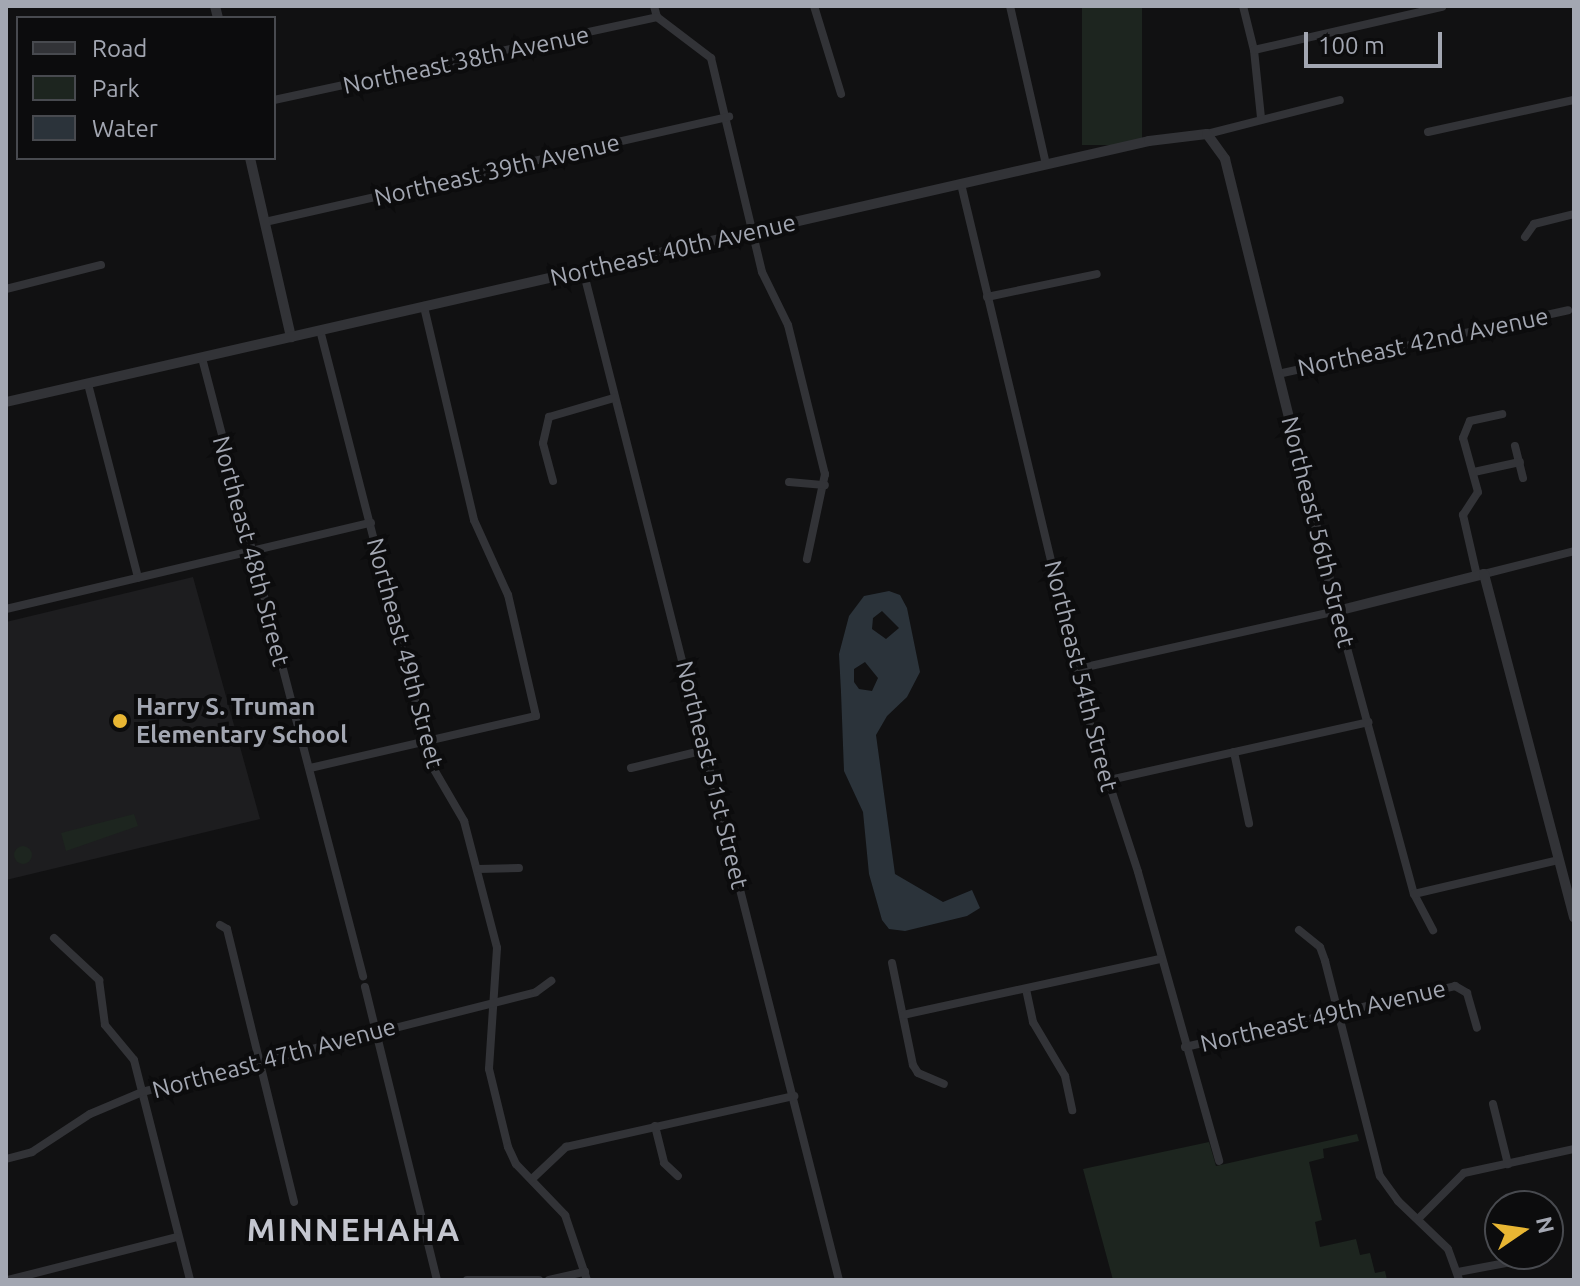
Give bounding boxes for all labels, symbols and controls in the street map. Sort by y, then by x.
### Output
legend [16,16,276,160]
scale bar [1308,16,1446,66]
street label: Northeast 38th Avenue [340,20,592,100]
text: 100 m [1318,32,1385,59]
text: Road [92,35,147,62]
text: Park [92,75,140,102]
text: Water [92,115,158,142]
street label: Northeast 39th Avenue [372,128,622,212]
street label: Northeast 40th Avenue [548,208,798,292]
street label: Northeast 42nd Avenue [1295,301,1551,383]
street label: Northeast 56th Street [1275,414,1361,650]
street label: Northeast 48th Street [206,433,296,669]
street label: Northeast 49th Street [360,535,450,771]
street label: Northeast 54th Street [1038,558,1124,794]
street label: Northeast 51st Street [670,658,754,892]
place label: Harry S. Truman Elementary School [136,693,348,749]
marker: Harry S. Truman Elementary School [111,712,129,730]
street label: Northeast 49th Avenue [1198,974,1448,1058]
street label: Northeast 47th Avenue [149,1012,399,1104]
north arrow [1484,1190,1564,1270]
district label: MINNEHAHA [247,1210,461,1248]
text: N [1532,1214,1560,1236]

